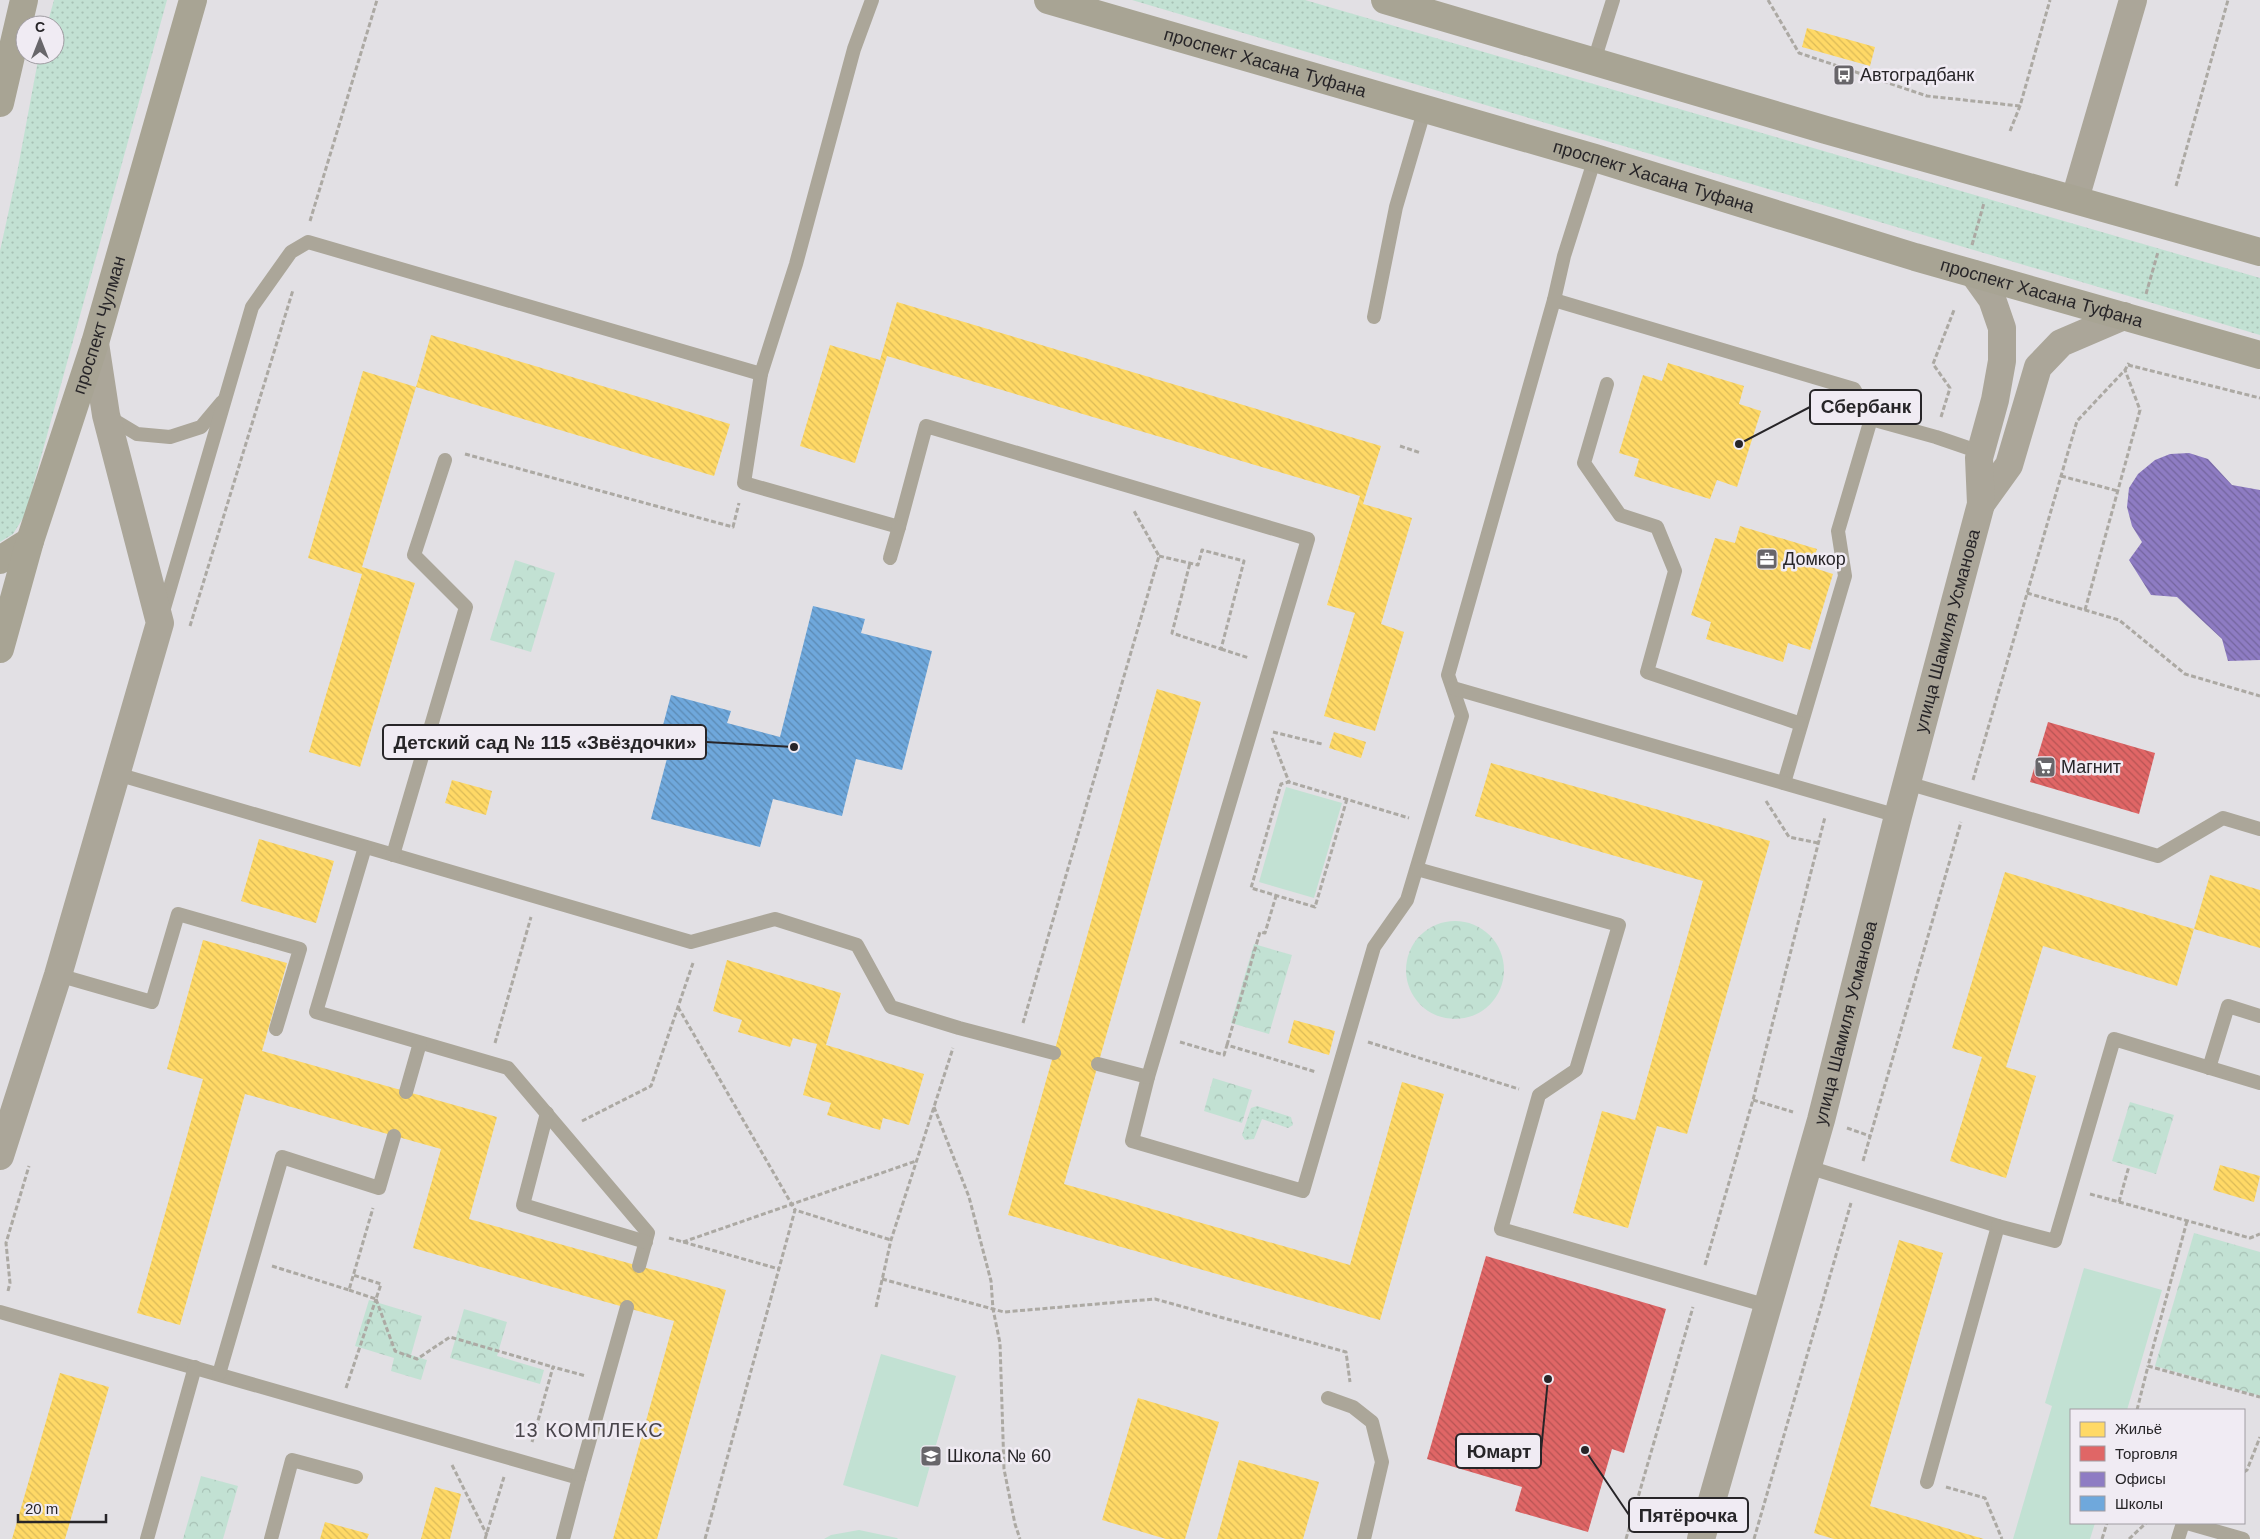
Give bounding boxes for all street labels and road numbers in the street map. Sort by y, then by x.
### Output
street label: проспект Хасана Туфана [1162,24,1369,102]
street label: проспект Хасана Туфана [1551,136,1758,217]
street label: проспект Чулман [69,254,129,397]
street label: проспект Хасана Туфана [1938,255,2146,331]
street label: улица Шамиля Усманова [1911,526,1984,735]
street label: улица Шамиля Усманова [1810,918,1881,1127]

